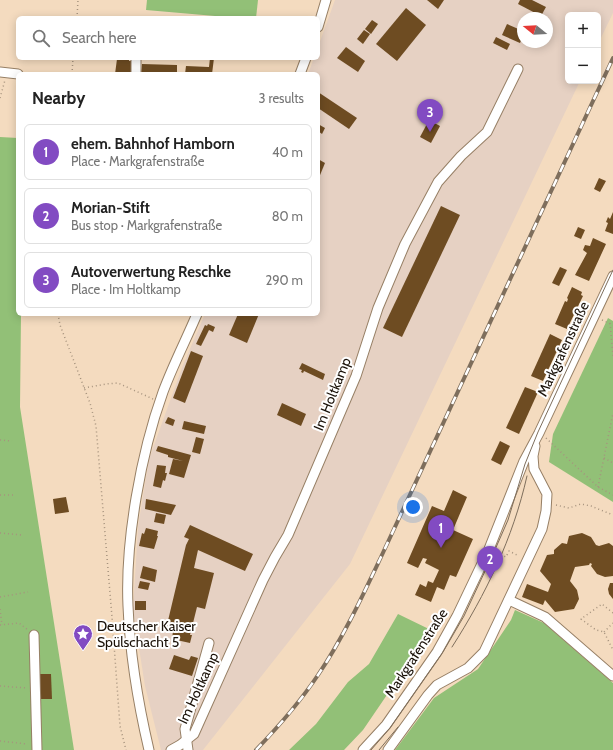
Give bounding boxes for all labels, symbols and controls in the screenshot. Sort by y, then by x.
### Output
north arrow [517,12,553,48]
map controls [565,12,601,84]
button: + [565,12,601,48]
search box [16,16,320,60]
icon: search [30,27,52,49]
text: Search here [62,29,137,47]
button: − [565,48,601,84]
text: Nearby [32,88,85,108]
text: 3 results [258,90,304,106]
pin: 3 [417,99,443,132]
text: ehem. Bahnhof Hamborn [71,135,235,153]
text: 1 [44,144,48,160]
text: 40 m [272,144,303,160]
text: Place · Markgrafenstraße [71,153,204,169]
text: Morian-Stift [71,199,150,217]
text: 2 [43,208,49,224]
text: 80 m [272,208,303,224]
text: Bus stop · Markgrafenstraße [71,217,222,233]
text: Autoverwertung Reschke [71,263,231,281]
text: 3 [42,272,50,288]
text: 290 m [265,272,303,288]
text: Place · Im Holtkamp [71,281,181,297]
street label: Markgrafenstraße [533,299,593,399]
street label: Im Holtkamp [309,355,355,433]
your location [403,497,423,517]
pin: 1 [428,515,454,548]
pin: 2 [477,546,503,579]
street label: Markgrafenstraße [381,605,451,701]
place label: Deutscher Kaiser Spülschacht 5 [97,617,196,651]
place icon: Deutscher Kaiser Spülschacht 5 [72,623,94,651]
street label: Im Holtkamp [174,649,223,727]

